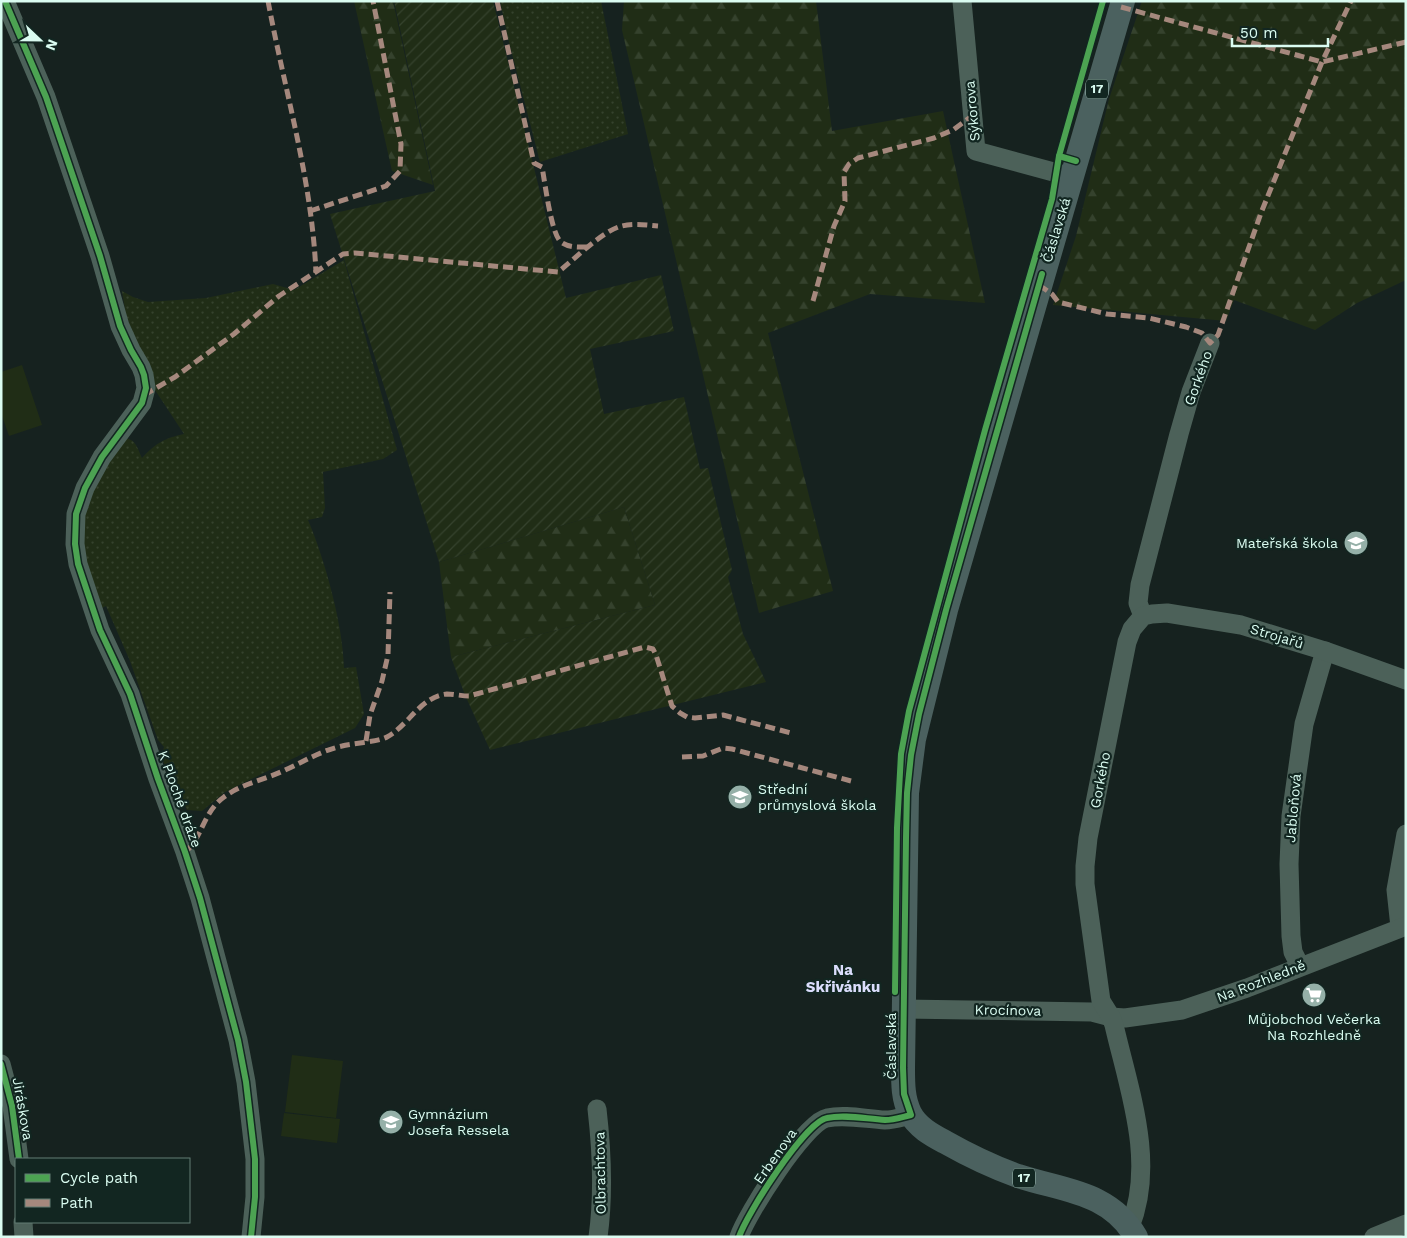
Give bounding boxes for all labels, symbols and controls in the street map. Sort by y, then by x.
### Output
north arrow [15,15,65,65]
scale bar [1232,15,1328,47]
text: 50 m [1240,24,1277,42]
text: N [43,37,61,53]
street label: Sýkorova [961,80,983,142]
road number: 17 [1086,80,1108,98]
street label: Čáslavská [1039,196,1073,264]
street label: Gorkého [1181,348,1215,408]
school or university icon: Mateřská škola [1343,530,1369,556]
place label: Mateřská škola [1236,535,1338,551]
street label: Strojařů [1248,620,1306,652]
street label: K Ploché dráze [155,748,205,850]
street label: Gorkého [1087,750,1113,810]
street label: Jabloňová [1282,773,1304,843]
place label: Střední průmyslová škola [758,781,877,813]
school or university icon: Střední průmyslová škola [727,784,753,810]
street label: Na Rozhledně [1214,957,1308,1005]
district label: Na Skřivánku [806,961,880,996]
supermarket icon: Můjobchod Večerka Na Rozhledně [1301,982,1327,1008]
street label: Krocínova [974,1001,1042,1019]
place label: Můjobchod Večerka Na Rozhledně [1247,1011,1381,1043]
street label: Čáslavská [883,1012,899,1080]
street label: Jiráskova [10,1076,36,1142]
place label: Gymnázium Josefa Ressela [408,1106,509,1138]
school or university icon: Gymnázium Josefa Ressela [378,1109,404,1135]
street label: Erbenova [750,1125,800,1187]
street label: Olbrachtova [591,1131,609,1214]
legend [15,1158,190,1223]
road number: 17 [1013,1168,1035,1188]
text: Cycle path [60,1169,138,1187]
text: Path [60,1194,93,1212]

